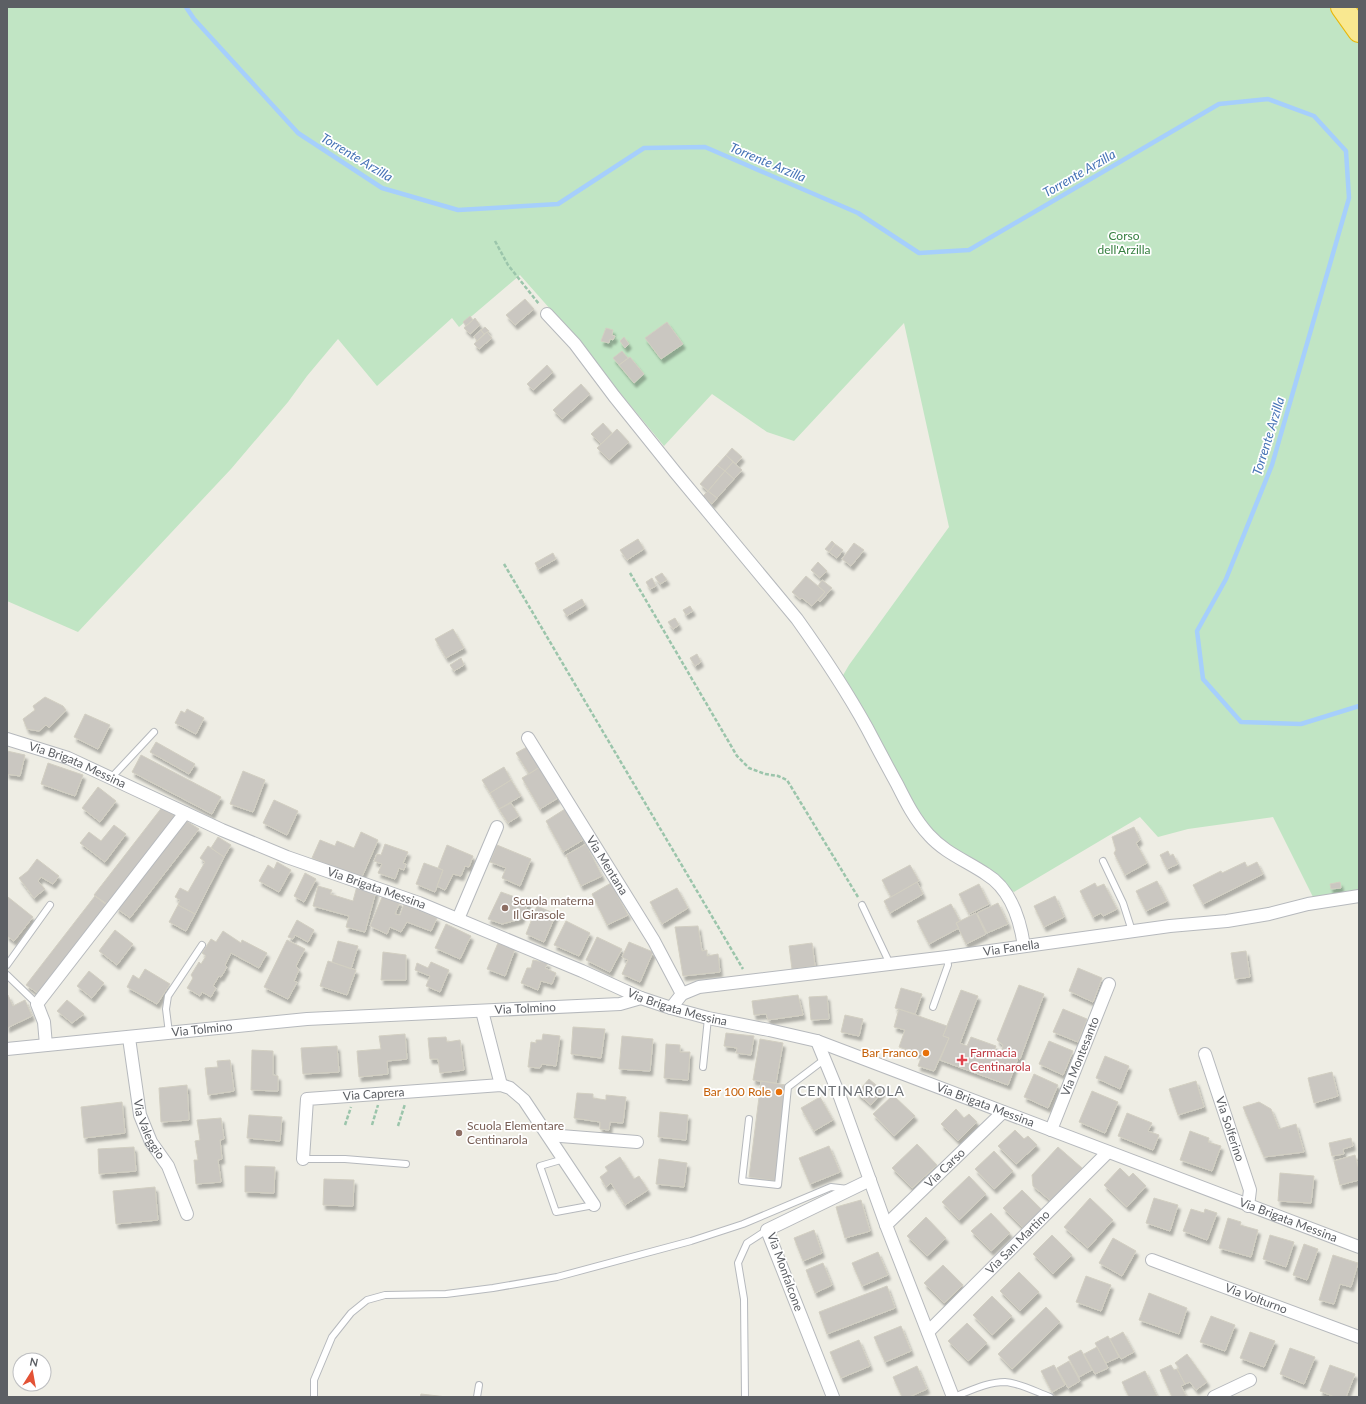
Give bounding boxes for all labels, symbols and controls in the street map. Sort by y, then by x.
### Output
water label: Torrente Arzilla [318,129,396,185]
water label: Torrente Arzilla [728,139,809,185]
water label: Torrente Arzilla [1040,146,1118,200]
park label: Corso dell'Arzilla [1098,228,1150,257]
water label: Torrente Arzilla [1248,395,1288,477]
street label: Via Brigata Messina [27,738,128,791]
street label: Via Mentana [584,833,632,898]
street label: Via Brigata Messina [325,864,428,912]
place label: Scuola materna Il Girasole [513,893,594,922]
marker: Scuola materna Il Girasole [500,903,510,913]
street label: Via Fanella [982,936,1040,959]
street label: Via Brigata Messina [625,985,729,1029]
street label: Via Tolmino [494,999,556,1017]
street label: Via Montesanto [1057,1014,1102,1098]
street label: Via Tolmino [171,1018,233,1040]
place label: Bar Franco [862,1045,918,1060]
place label: Farmacia Centinarola [970,1045,1031,1074]
marker: Bar Franco [921,1048,931,1058]
marker: Farmacia Centinarola [957,1055,967,1065]
street label: Via Brigata Messina [934,1079,1037,1130]
district label: CENTINAROLA [797,1082,905,1099]
street label: Via Caprera [342,1084,405,1103]
place label: Bar 100 Role [703,1084,771,1099]
marker: Bar 100 Role [774,1087,784,1097]
street label: Via Solferino [1213,1095,1248,1163]
street label: Via Valeggio [131,1098,169,1162]
place label: Scuola Elementare Centinarola [467,1118,564,1147]
marker: Scuola Elementare Centinarola [454,1128,464,1138]
street label: Via Carso [921,1145,968,1191]
street label: Via Brigata Messina [1237,1194,1340,1245]
street label: Via San Martino [982,1207,1053,1277]
street label: Via Monfalcone [764,1230,807,1313]
street label: Via Volturno [1223,1280,1290,1317]
north arrow [12,1352,52,1392]
text: N [29,1355,39,1369]

